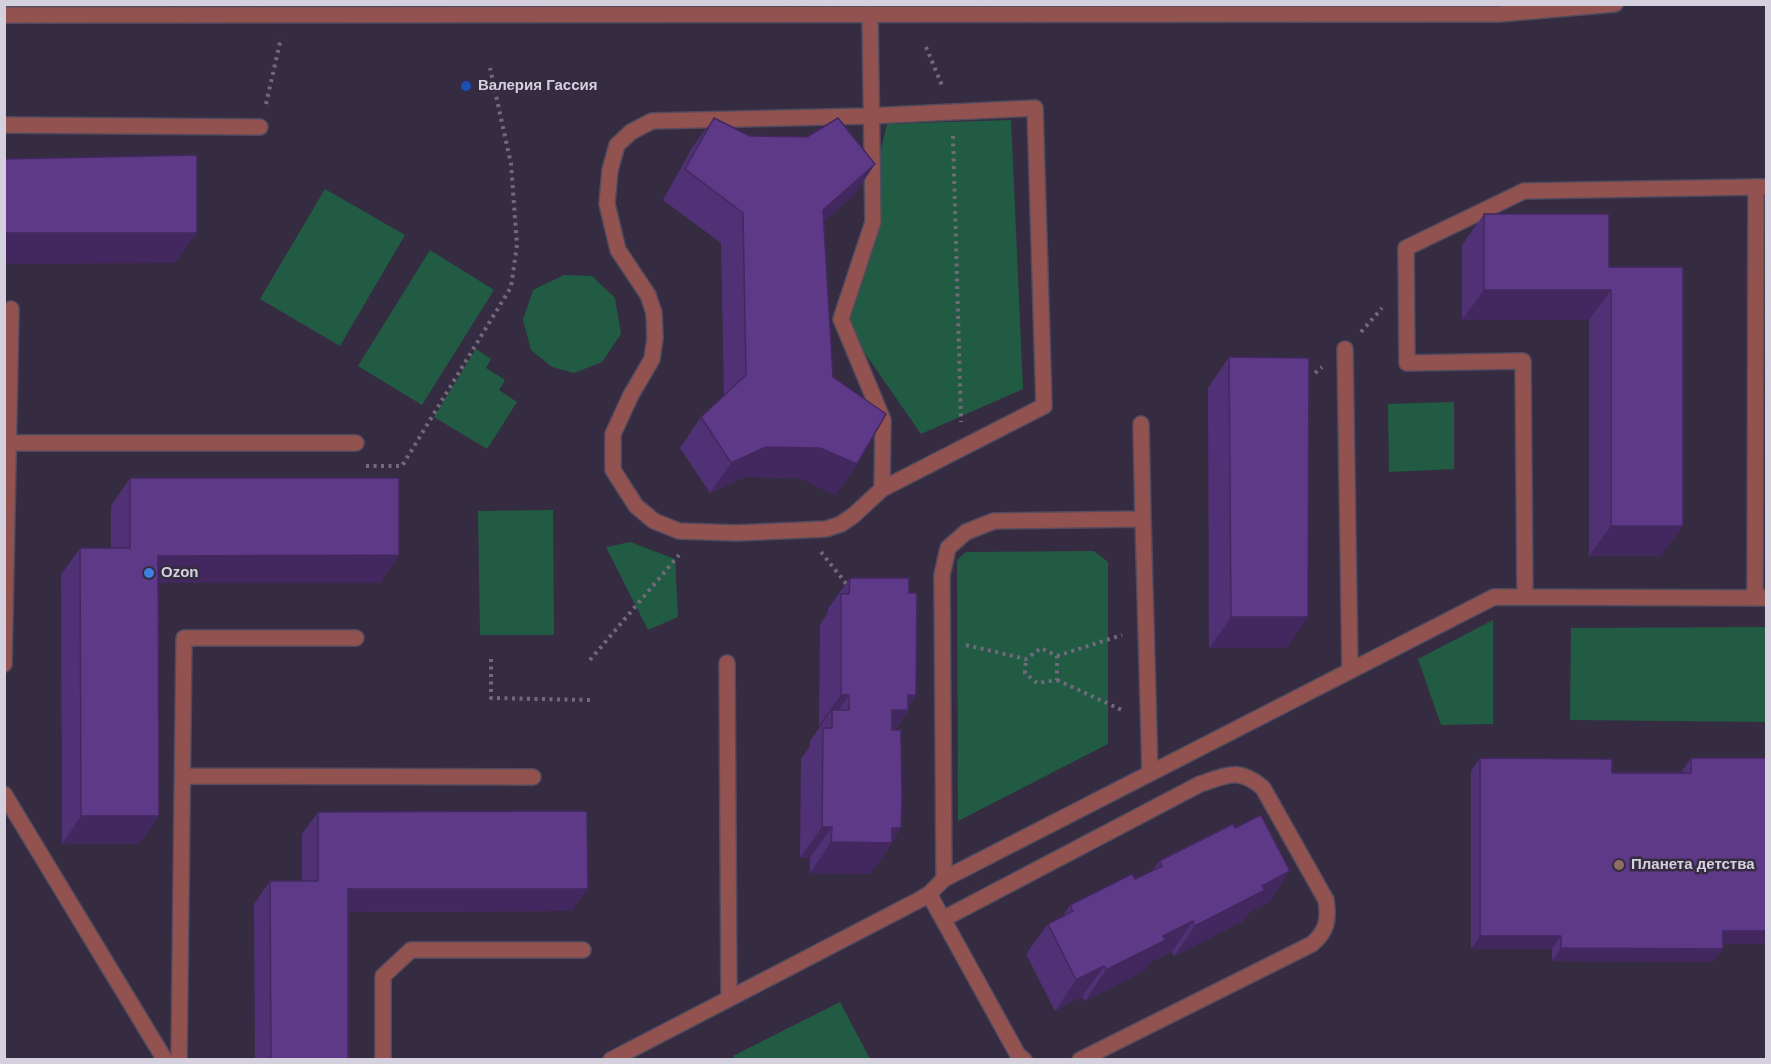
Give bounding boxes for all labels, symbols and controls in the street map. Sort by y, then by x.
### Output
place label: Валерия Гассия [478,77,597,95]
marker: Валерия Гассия [459,79,473,93]
place label: Ozon [161,564,198,582]
marker: Ozon [142,566,156,580]
place label: Планета детства [1631,856,1755,874]
marker: Планета детства [1612,858,1626,872]

